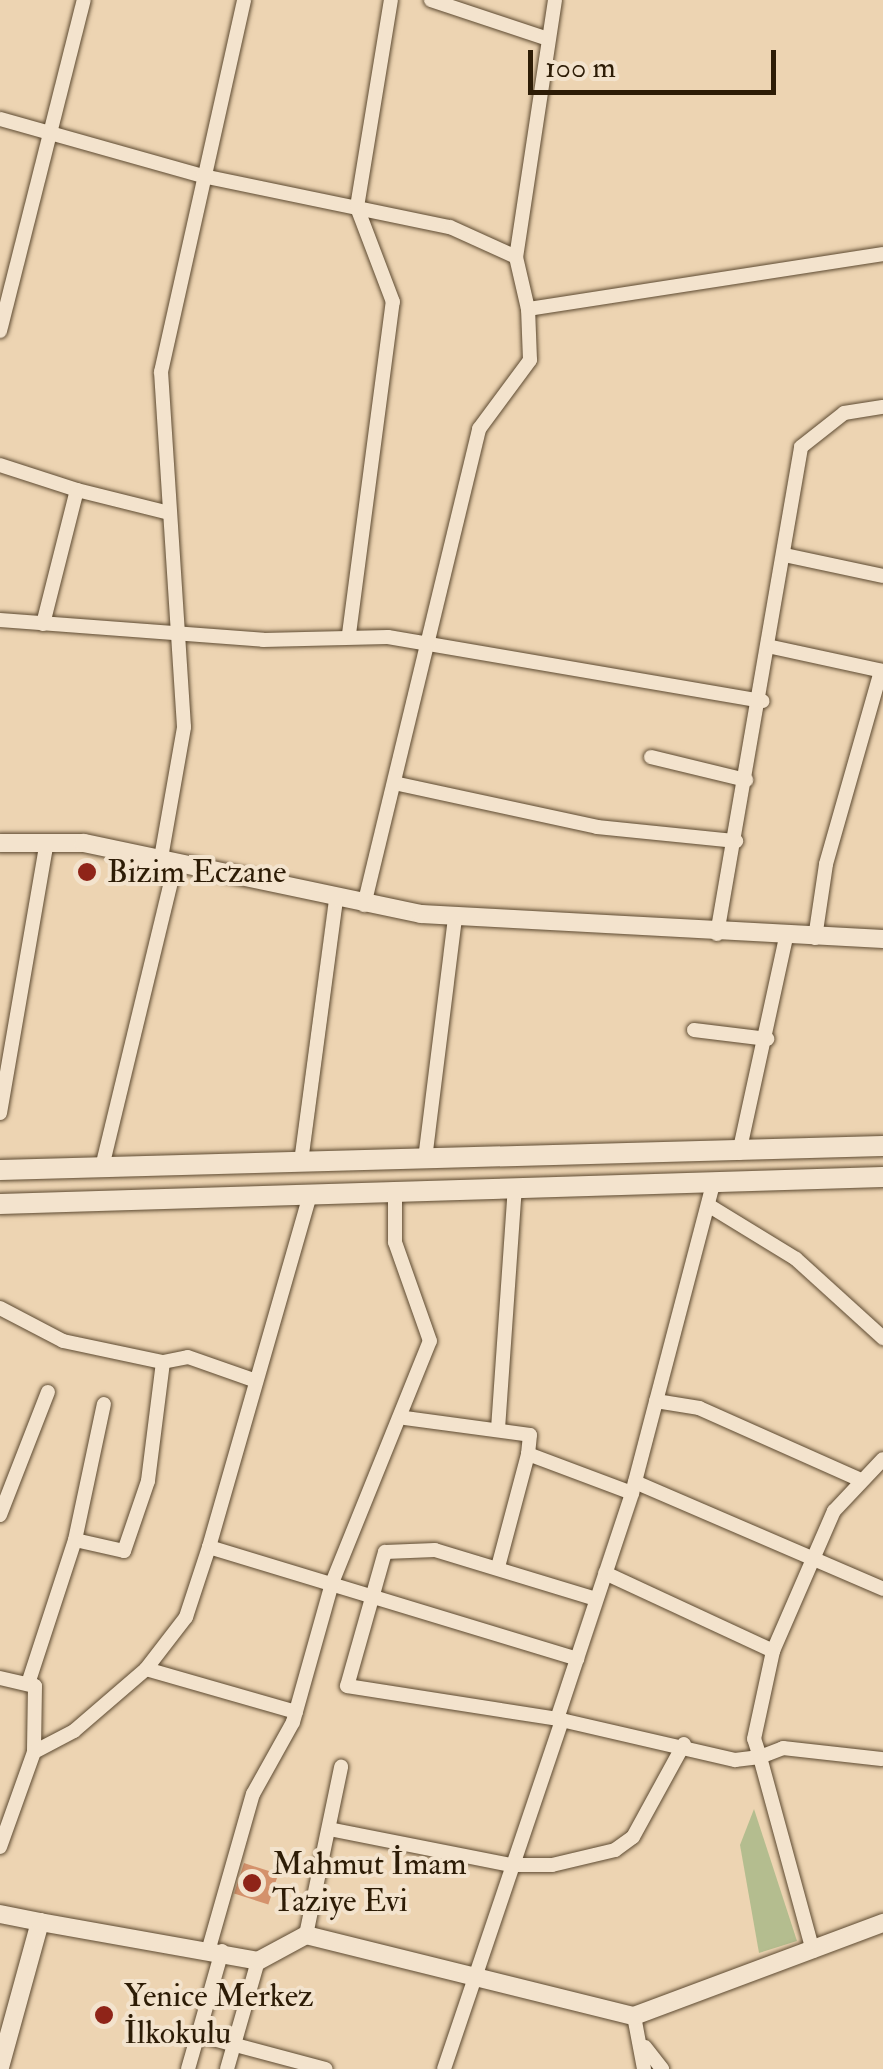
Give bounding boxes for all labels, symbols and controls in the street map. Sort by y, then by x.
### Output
scale bar [533,30,780,92]
text: 100 m [545,49,616,86]
place label: Bizim Eczane [107,853,286,891]
marker: Bizim Eczane [76,861,98,883]
place label: Mahmut İmam Taziye Evi [272,1846,467,1921]
marker: Mahmut İmam Taziye Evi [241,1872,263,1894]
place label: Yenice Merkez İlkokulu [124,1978,314,2053]
marker: Yenice Merkez İlkokulu [93,2004,115,2026]

